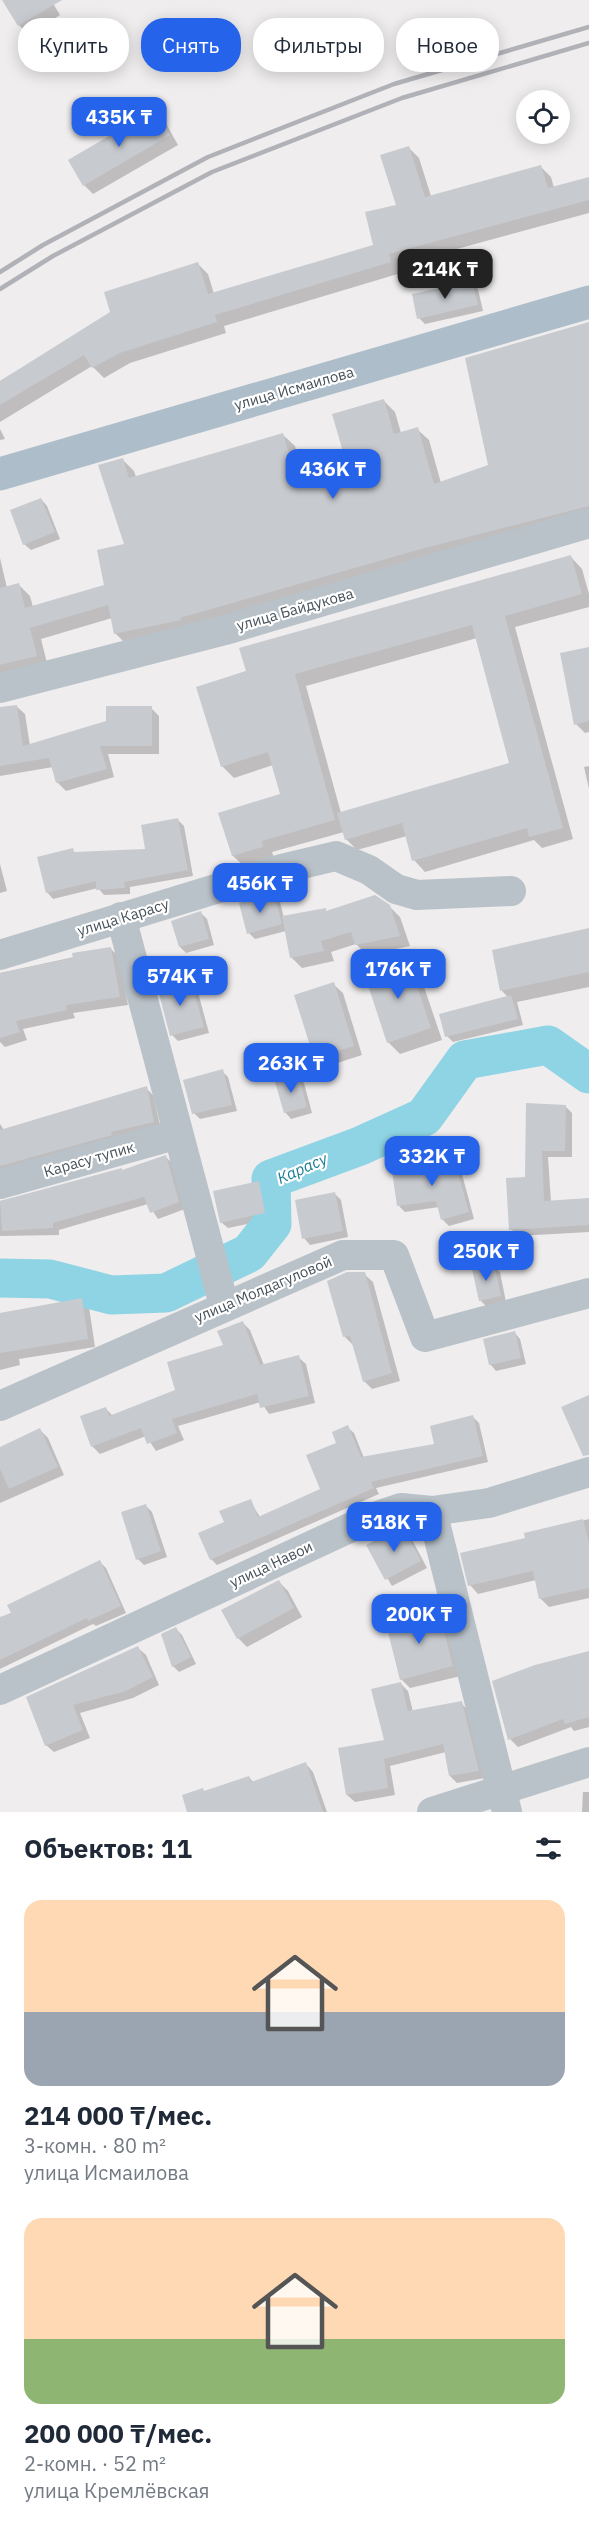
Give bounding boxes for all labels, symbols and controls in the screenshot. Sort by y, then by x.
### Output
chip: Купить [18,18,129,72]
chip: Снять [141,18,241,72]
chip: Фильтры [253,18,384,72]
chip: Новое [396,18,499,72]
map controls [516,90,570,144]
button: locate [516,90,570,144]
pin: 435K ₸ [70,97,168,148]
text: 435K ₸ [86,103,152,130]
pin: 214K ₸ [396,249,494,300]
text: 214K ₸ [412,255,478,282]
street label: улица Исмаилова [232,362,356,414]
pin: 436K ₸ [284,449,382,500]
text: 436K ₸ [300,455,366,482]
street label: улица Байдукова [234,583,356,635]
pin: 456K ₸ [211,863,309,914]
text: 456K ₸ [227,869,293,896]
street label: улица Карасу [75,894,172,940]
pin: 176K ₸ [349,949,447,1000]
text: 176K ₸ [365,955,431,982]
pin: 574K ₸ [131,956,229,1007]
text: 574K ₸ [147,962,213,989]
pin: 263K ₸ [242,1043,340,1094]
text: 263K ₸ [258,1049,324,1076]
pin: 332K ₸ [383,1136,481,1187]
street label: Карасу тупик [41,1137,137,1181]
text: 332K ₸ [399,1142,465,1169]
water label: Карасу [274,1148,331,1188]
pin: 250K ₸ [437,1231,535,1282]
text: 250K ₸ [453,1237,519,1264]
street label: улица Молдагуловой [191,1251,335,1327]
pin: 518K ₸ [345,1502,443,1553]
text: 518K ₸ [361,1508,427,1535]
street label: улица Навои [227,1537,315,1591]
pin: 200K ₸ [370,1594,468,1645]
text: 200K ₸ [386,1600,452,1627]
text: Объектов: 11 [24,1831,192,1865]
icon: filters [532,1832,565,1865]
icon: home [241,1939,349,2047]
text: 214 000 ₸/мес. [24,2098,212,2132]
text: 3-комн. · 80 m² [24,2132,166,2159]
text: улица Исмаилова [24,2159,189,2186]
icon: home [241,2257,349,2365]
text: 200 000 ₸/мес. [24,2416,212,2450]
text: 2-комн. · 52 m² [24,2450,166,2477]
text: улица Кремлёвская [24,2477,210,2504]

